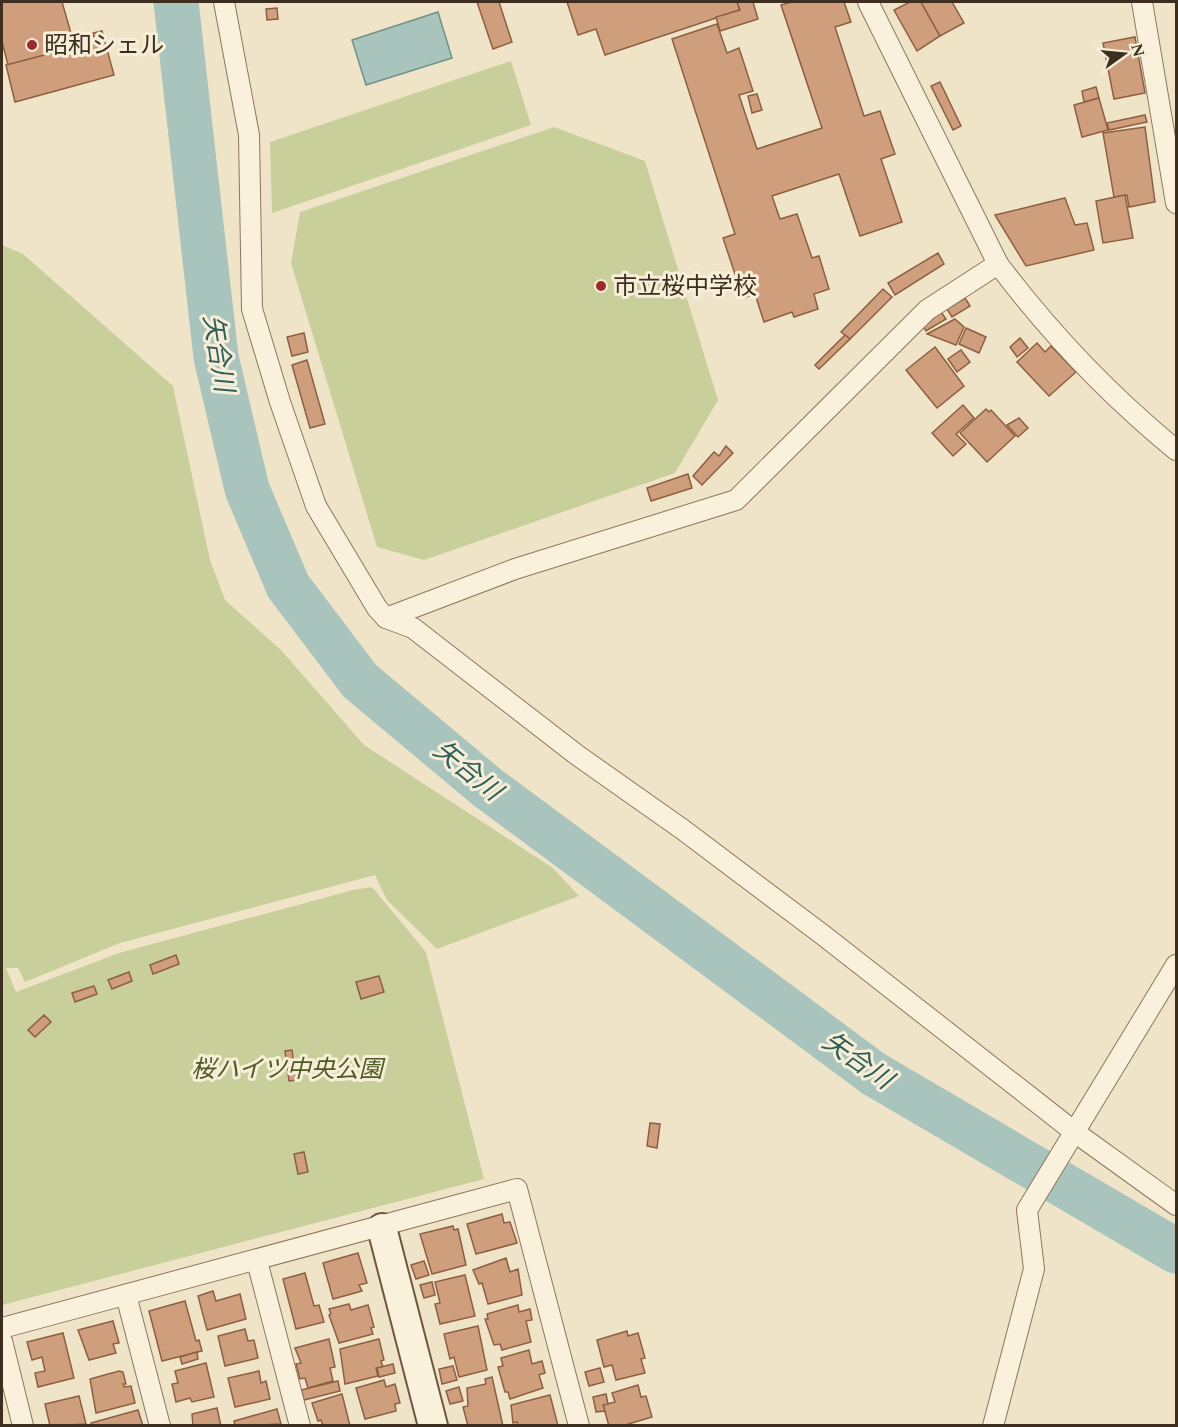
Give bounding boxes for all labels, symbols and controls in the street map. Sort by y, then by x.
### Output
north arrow [1094,24,1154,84]
place label: 昭和シェル [44,28,164,64]
marker: 昭和シェル [25,38,39,52]
text: N [1124,41,1151,60]
place label: 市立桜中学校 [613,269,757,305]
marker: 市立桜中学校 [594,279,608,293]
water label: 矢合川 [192,312,244,398]
water label: 矢合川 [424,731,513,813]
water label: 矢合川 [814,1022,903,1101]
park label: 桜ハイツ中央公園 [191,1052,386,1088]

